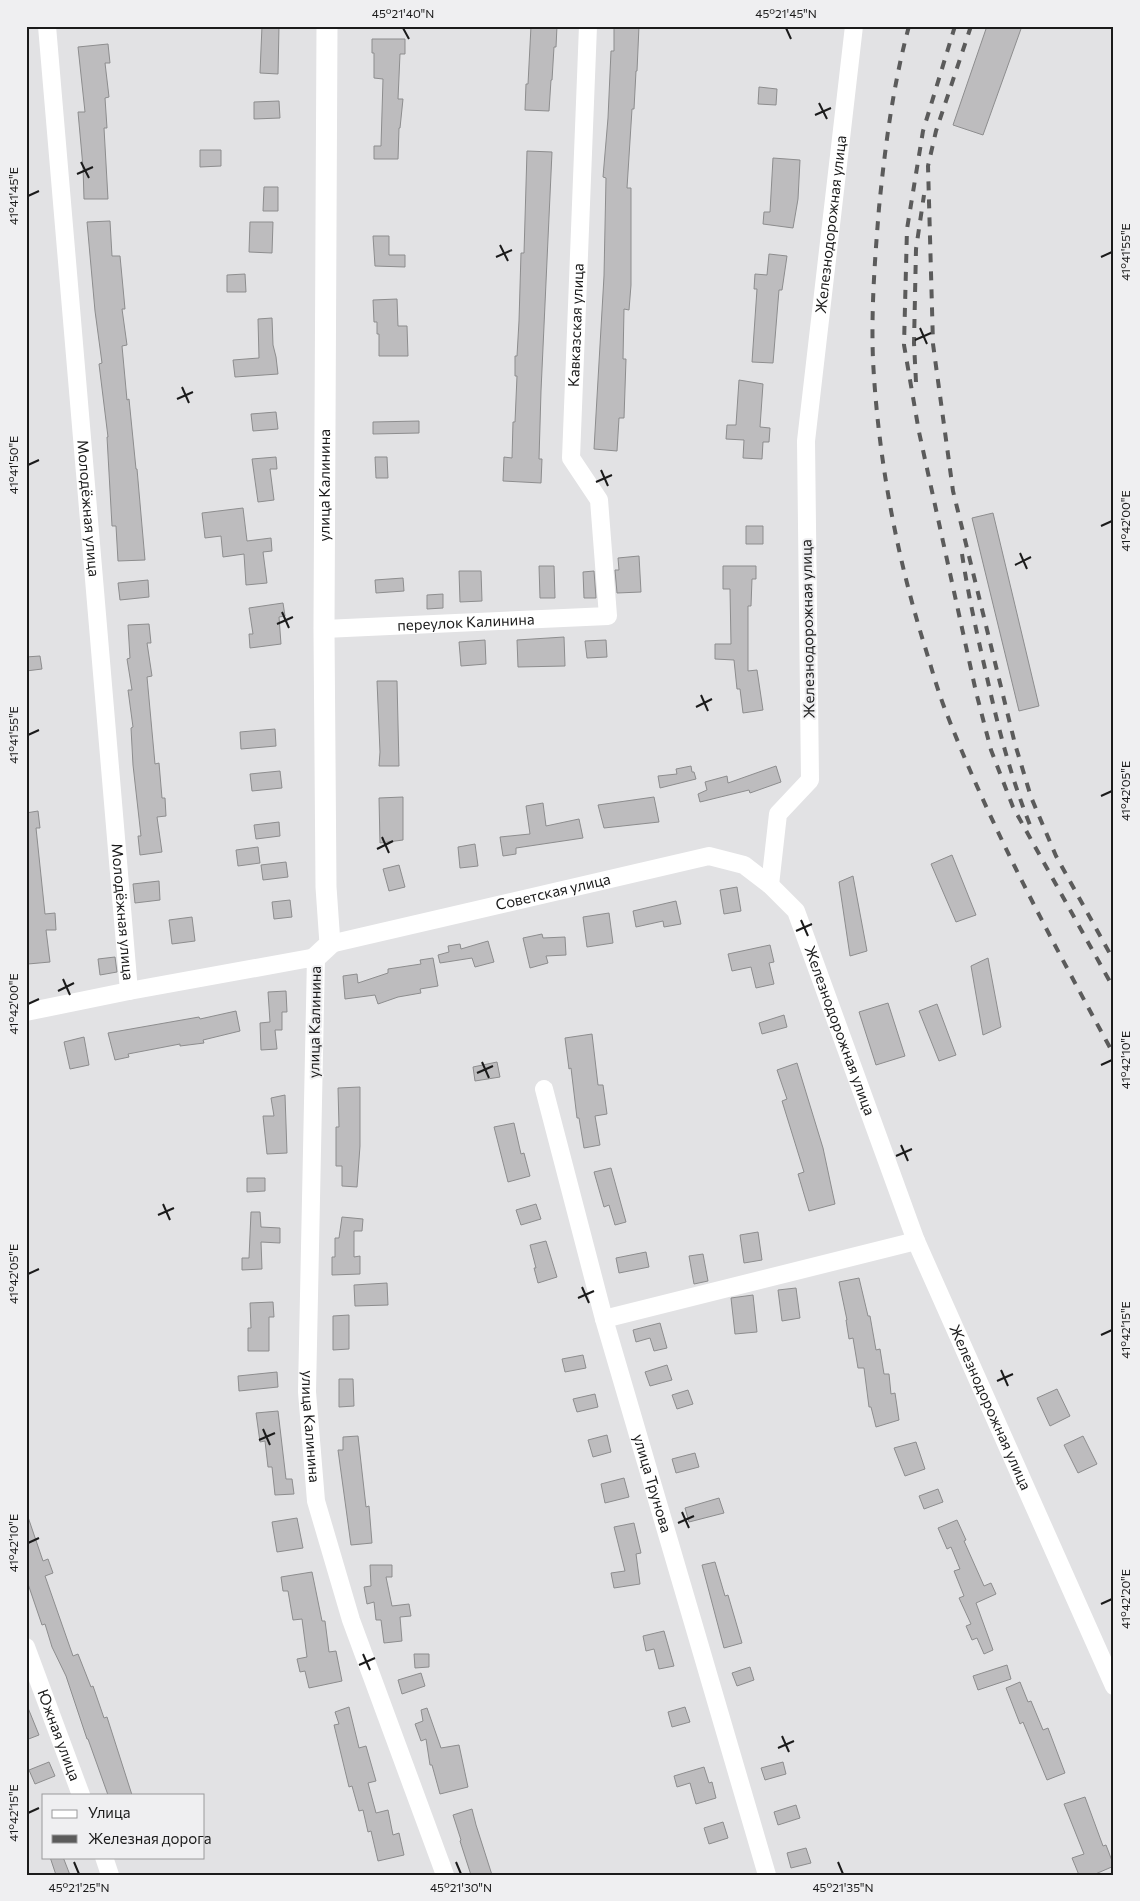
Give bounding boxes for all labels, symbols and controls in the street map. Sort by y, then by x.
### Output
text: 45°21'40"N [372,6,434,20]
text: 45°21'45"N [755,6,817,20]
street label: Железнодорожная улица [811,134,849,315]
text: 41°41'45"E [6,167,20,225]
text: 41°41'55"E [1118,223,1132,281]
street label: Кавказская улица [564,263,587,387]
street label: улица Калинина [314,429,333,542]
text: 41°41'50"E [6,436,20,494]
street label: Молодёжная улица [74,439,104,577]
text: 41°42'00"E [1118,490,1132,552]
street label: Железнодорожная улица [796,539,818,719]
street label: переулок Калинина [397,609,535,634]
text: 41°41'55"E [6,706,20,764]
text: 41°42'05"E [1118,761,1132,821]
street label: Молодёжная улица [108,842,138,981]
street label: Советская улица [494,869,612,913]
street label: Железнодорожная улица [801,943,880,1118]
street label: улица Калинина [304,966,324,1078]
text: 41°42'00"E [6,973,20,1035]
text: 41°42'10"E [1118,1031,1132,1089]
text: 41°42'05"E [6,1244,20,1304]
text: 41°42'15"E [1118,1301,1132,1359]
street label: Железнодорожная улица [946,1321,1036,1493]
street label: улица Калинина [299,1370,324,1483]
street label: улица Трунова [630,1432,676,1535]
text: 41°42'10"E [6,1514,20,1572]
text: 41°42'20"E [1118,1569,1132,1629]
street label: Южная улица [34,1686,85,1783]
text: 41°42'15"E [6,1784,20,1842]
legend [42,1794,205,1858]
text: Улица [88,1803,130,1821]
text: Железная дорога [88,1829,212,1847]
text: 45°21'25"N [48,1880,110,1894]
text: 45°21'30"N [430,1880,492,1894]
text: 45°21'35"N [812,1880,874,1894]

